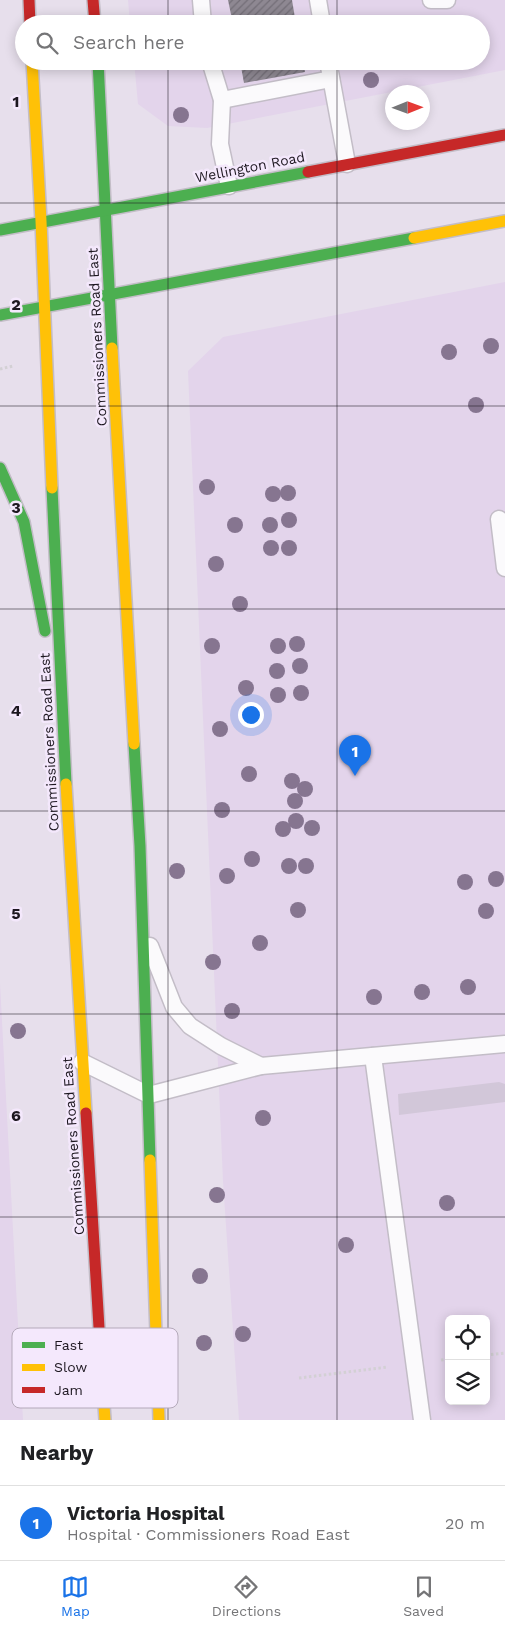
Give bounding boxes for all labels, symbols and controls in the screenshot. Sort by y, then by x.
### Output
search box [15,15,490,70]
icon: search [33,29,61,57]
text: Search here [73,31,184,54]
north arrow [385,85,430,130]
text: 1 [13,92,19,111]
street label: Wellington Road [194,149,306,185]
street label: Commissioners Road East [84,247,110,427]
text: 2 [11,295,21,314]
text: 3 [11,498,21,517]
street label: Commissioners Road East [36,652,62,832]
text: 4 [11,701,21,720]
your location [238,702,264,728]
pin: 1 [339,735,371,776]
text: 5 [11,904,21,923]
street label: Commissioners Road East [59,1056,87,1236]
text: 6 [11,1106,21,1125]
map controls [445,1315,490,1405]
button: locate [445,1315,490,1360]
legend [12,1328,178,1408]
text: Fast [54,1337,83,1353]
text: Slow [54,1359,87,1375]
button: layers [445,1360,490,1405]
text: Jam [54,1382,83,1398]
text: Nearby [20,1440,93,1465]
text: Victoria Hospital [67,1502,225,1525]
text: 1 [33,1514,39,1533]
text: 20 m [445,1514,485,1533]
text: Hospital · Commissioners Road East [67,1525,350,1544]
tab: Map [61,1573,90,1619]
tab: Directions [212,1573,281,1619]
tab: Saved [403,1573,444,1619]

